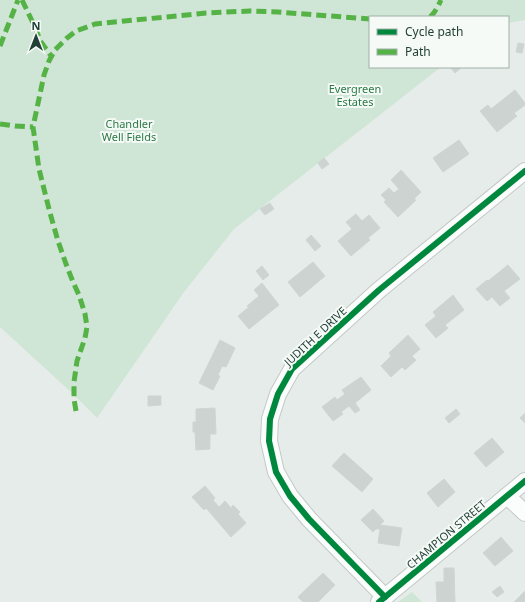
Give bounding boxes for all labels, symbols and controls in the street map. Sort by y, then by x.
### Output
north arrow [16,16,56,56]
legend [369,16,509,68]
text: N [32,18,40,33]
text: Cycle path [405,23,463,40]
text: Path [405,43,431,60]
park label: Evergreen Estates [329,81,381,109]
park label: Chandler Well Fields [102,116,156,144]
street label: JUDITH E DRIVE [280,303,349,370]
street label: CHAMPION STREET [403,496,489,572]

